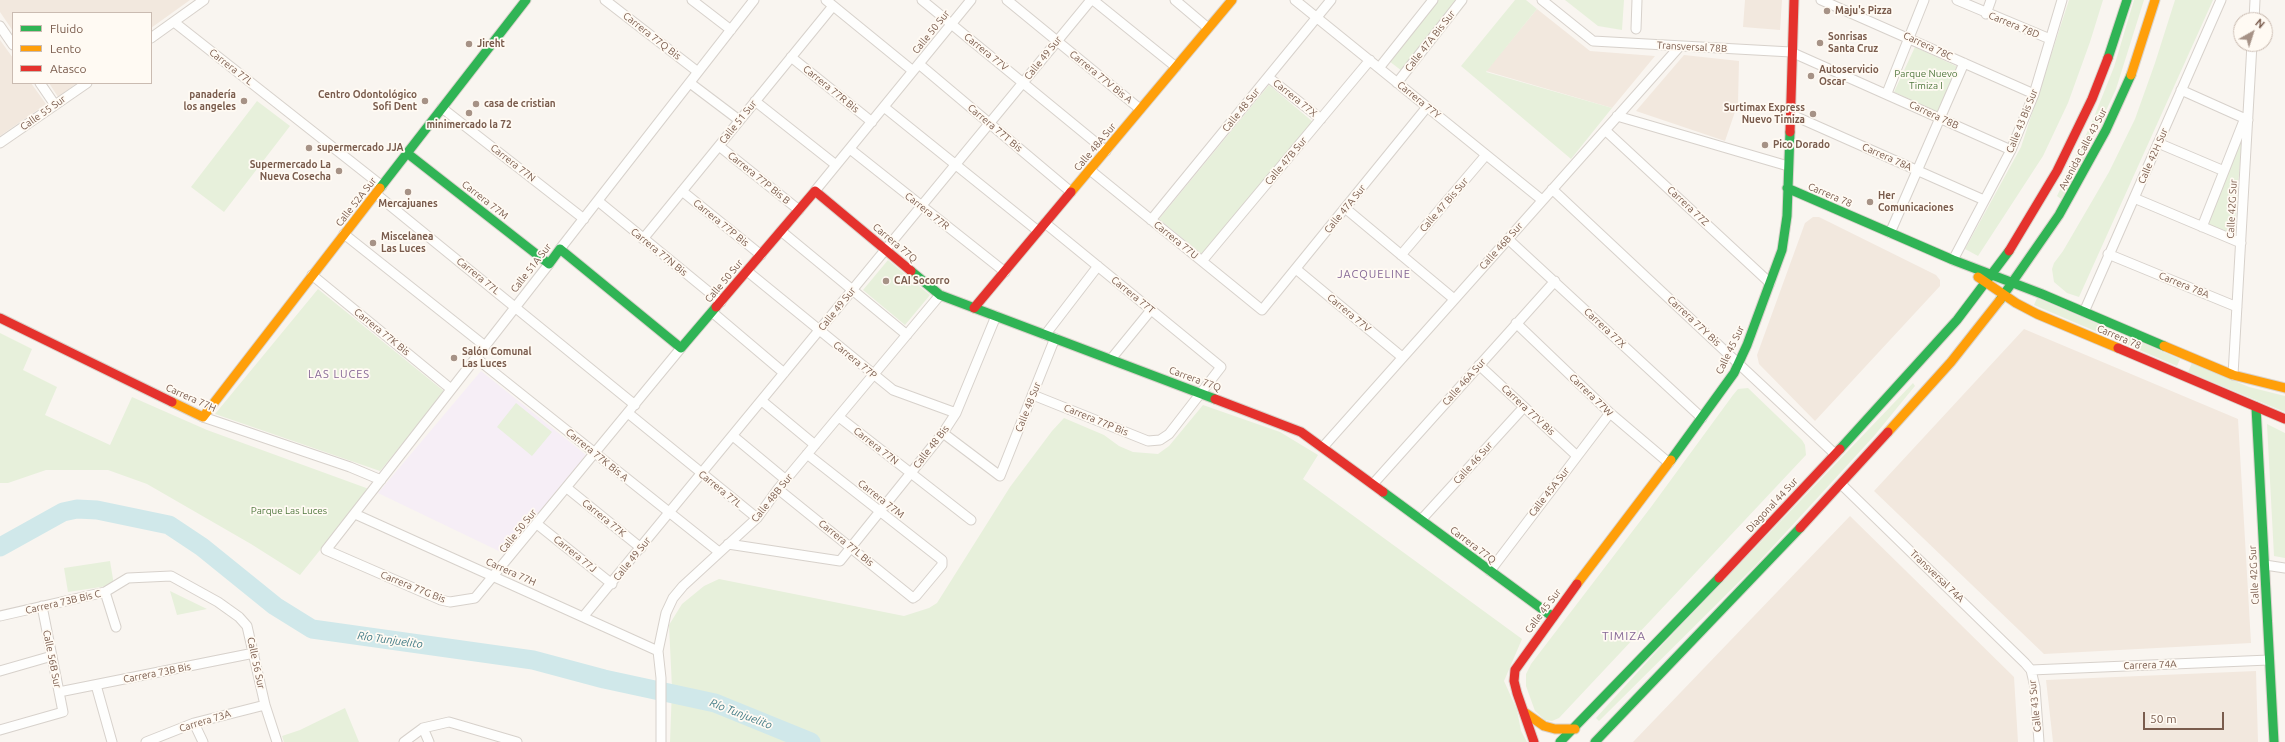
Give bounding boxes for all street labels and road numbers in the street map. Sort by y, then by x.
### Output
street label: Calle 50 Sur [910,8,952,56]
street label: Calle 47A Bis Sur [1402,8,1458,74]
street label: Carrera 78D [1987,9,2041,41]
street label: Carrera 77Q Bis [621,10,683,62]
street label: Carrera 78C [1901,29,1955,63]
street label: Carrera 77V [962,31,1010,73]
street label: Calle 49 Sur [1022,34,1064,82]
street label: Transversal 78B [1657,39,1727,55]
street label: Carrera 77L [207,46,255,88]
street label: Carrera 77V Bis A [1067,48,1135,106]
street label: Carrera 77R Bis [801,63,861,115]
street label: Carrera 77X [1271,77,1319,119]
street label: Carrera 77Y [1395,79,1443,121]
street label: Calle 48 Sur [1220,86,1262,134]
street label: Calle 43 Bis Sur [2004,87,2040,155]
street label: Calle 55 Sur [18,93,68,133]
street label: Calle 51 Sur [717,98,759,146]
street label: Carrera 78B [1907,98,1961,132]
street label: Carrera 77T Bis [965,102,1025,154]
street label: Avenida Calle 43 Sur [2056,106,2110,192]
street label: Calle 48A Sur [1071,120,1119,174]
street label: Calle 42H Sur [2135,126,2171,186]
street label: Calle 47B Sur [1262,135,1310,187]
street label: Carrera 78A [1860,141,1914,173]
street label: Carrera 77N [488,142,538,184]
street label: Carrera 77P Bis B [725,149,793,207]
street label: Calle 52A Sur [333,175,379,229]
street label: Calle 47 Bis Sur [1417,175,1471,235]
street label: Carrera 77M [459,178,511,222]
street label: Calle 42G Sur [2224,179,2240,239]
street label: Carrera 78 [1806,180,1854,210]
street label: Calle 47A Sur [1322,182,1368,236]
street label: Carrera 77Z [1665,184,1711,228]
street label: Carrera 77R [902,190,952,232]
street label: Carrera 77P Bis [691,197,751,249]
street label: Carrera 77U [1151,218,1201,262]
street label: Calle 46B Sur [1477,220,1525,272]
street label: Carrera 77Q [870,221,920,265]
street label: Carrera 77N Bis [628,225,690,279]
street label: Calle 51A Sur [508,241,554,295]
street label: Carrera 77L [454,255,502,297]
street label: Calle 50 Sur [702,257,746,305]
street label: Carrera 78A [2157,269,2211,301]
street label: Carrera 77T [1109,274,1157,316]
street label: Calle 49 Sur [816,285,858,333]
street label: Carrera 77V [1325,291,1373,335]
street label: Carrera 77Y Bis [1665,293,1723,349]
street label: Carrera 77K Bis [352,306,412,358]
street label: Carrera 77X [1582,306,1628,350]
street label: Carrera 78 [2095,322,2143,352]
street label: Calle 45 Sur [1713,324,1747,376]
street label: Carrera 77P [831,339,879,381]
street label: Calle 46A Sur [1440,356,1488,408]
street label: Carrera 77Q [1167,364,1223,394]
street label: Carrera 77W [1567,371,1615,419]
street label: Calle 48 Sur [1013,380,1043,434]
street label: Carrera 77H [164,382,218,414]
street label: Carrera 77V Bis [1499,382,1557,438]
street label: Carrera 77P Bis [1062,402,1130,438]
street label: Calle 48 Bis [911,423,951,471]
street label: Carrera 77N [851,425,901,467]
street label: Carrera 77K Bis A [563,426,631,484]
street label: Calle 46 Sur [1451,439,1495,487]
street label: Calle 45A Sur [1526,465,1572,519]
street label: Carrera 77L [696,468,744,510]
street label: Calle 48B Sur [749,471,795,525]
street label: Diagonal 44 Sur [1744,475,1800,535]
street label: Carrera 77M [855,477,907,521]
street label: Carrera 77K [580,497,628,539]
street label: Calle 50 Sur [497,507,539,555]
street label: Carrera 77L Bis [816,517,876,569]
street label: Carrera 77Q [1448,524,1498,566]
street label: Carrera 77J [551,533,599,575]
street label: Calle 49 Sur [611,535,653,583]
street label: Calle 42G Sur [2246,545,2262,605]
street label: Transversal 74A [1907,547,1967,605]
street label: Carrera 77H [484,556,538,588]
street label: Carrera 77G Bis [379,569,447,605]
street label: Calle 45 Sur [1522,586,1564,636]
street label: Carrera 73B Bis C [24,587,102,617]
street label: Calle 56B Sur [40,629,64,689]
street label: Calle 56 Sur [245,636,267,690]
street label: Carrera 74A [2123,658,2177,672]
street label: Carrera 73B Bis [122,661,192,685]
street label: Calle 43 Sur [2026,679,2044,733]
street label: Carrera 73A [178,707,232,735]

